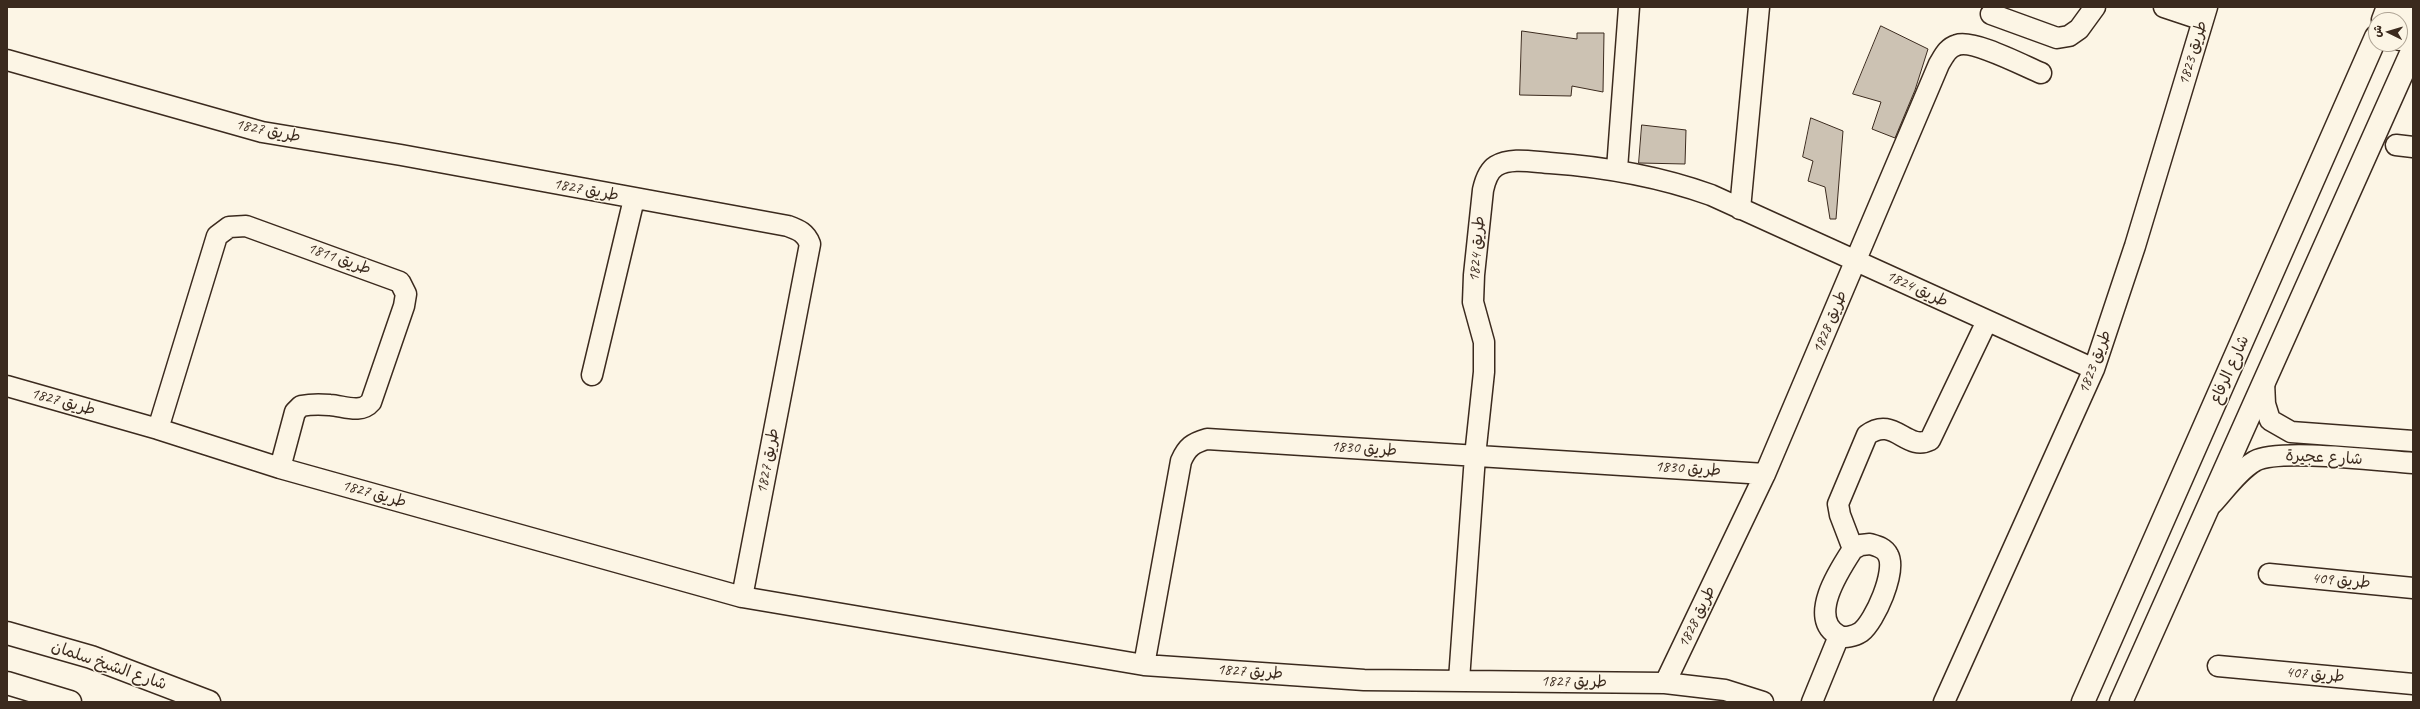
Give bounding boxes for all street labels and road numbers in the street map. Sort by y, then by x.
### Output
street label: طريق 1823 [2174,19,2212,87]
street label: طريق 1827 [234,115,302,147]
street label: طريق 1827 [552,174,620,206]
street label: طريق 1824 [1465,215,1489,283]
street label: طريق 1811 [305,239,373,279]
street label: طريق 1824 [1883,266,1951,312]
street label: طريق 1828 [1808,288,1852,356]
street label: طريق 1823 [2074,328,2116,396]
street label: شارع الرفاع [2206,333,2254,407]
street label: طريق 1827 [29,384,97,420]
street label: طريق 1827 [752,427,784,495]
street label: طريق 1830 [1330,437,1398,461]
street label: شارع عجيرة [2285,446,2363,470]
street label: طريق 1830 [1654,457,1722,481]
street label: طريق 1827 [340,476,408,512]
street label: طريق 409 [2311,569,2371,593]
street label: طريق 1828 [1674,583,1720,651]
street label: شارع الشيخ سلمان [49,637,169,695]
street label: طريق 1827 [1216,660,1284,684]
street label: طريق 407 [2285,663,2345,687]
street label: طريق 1827 [1541,672,1607,692]

